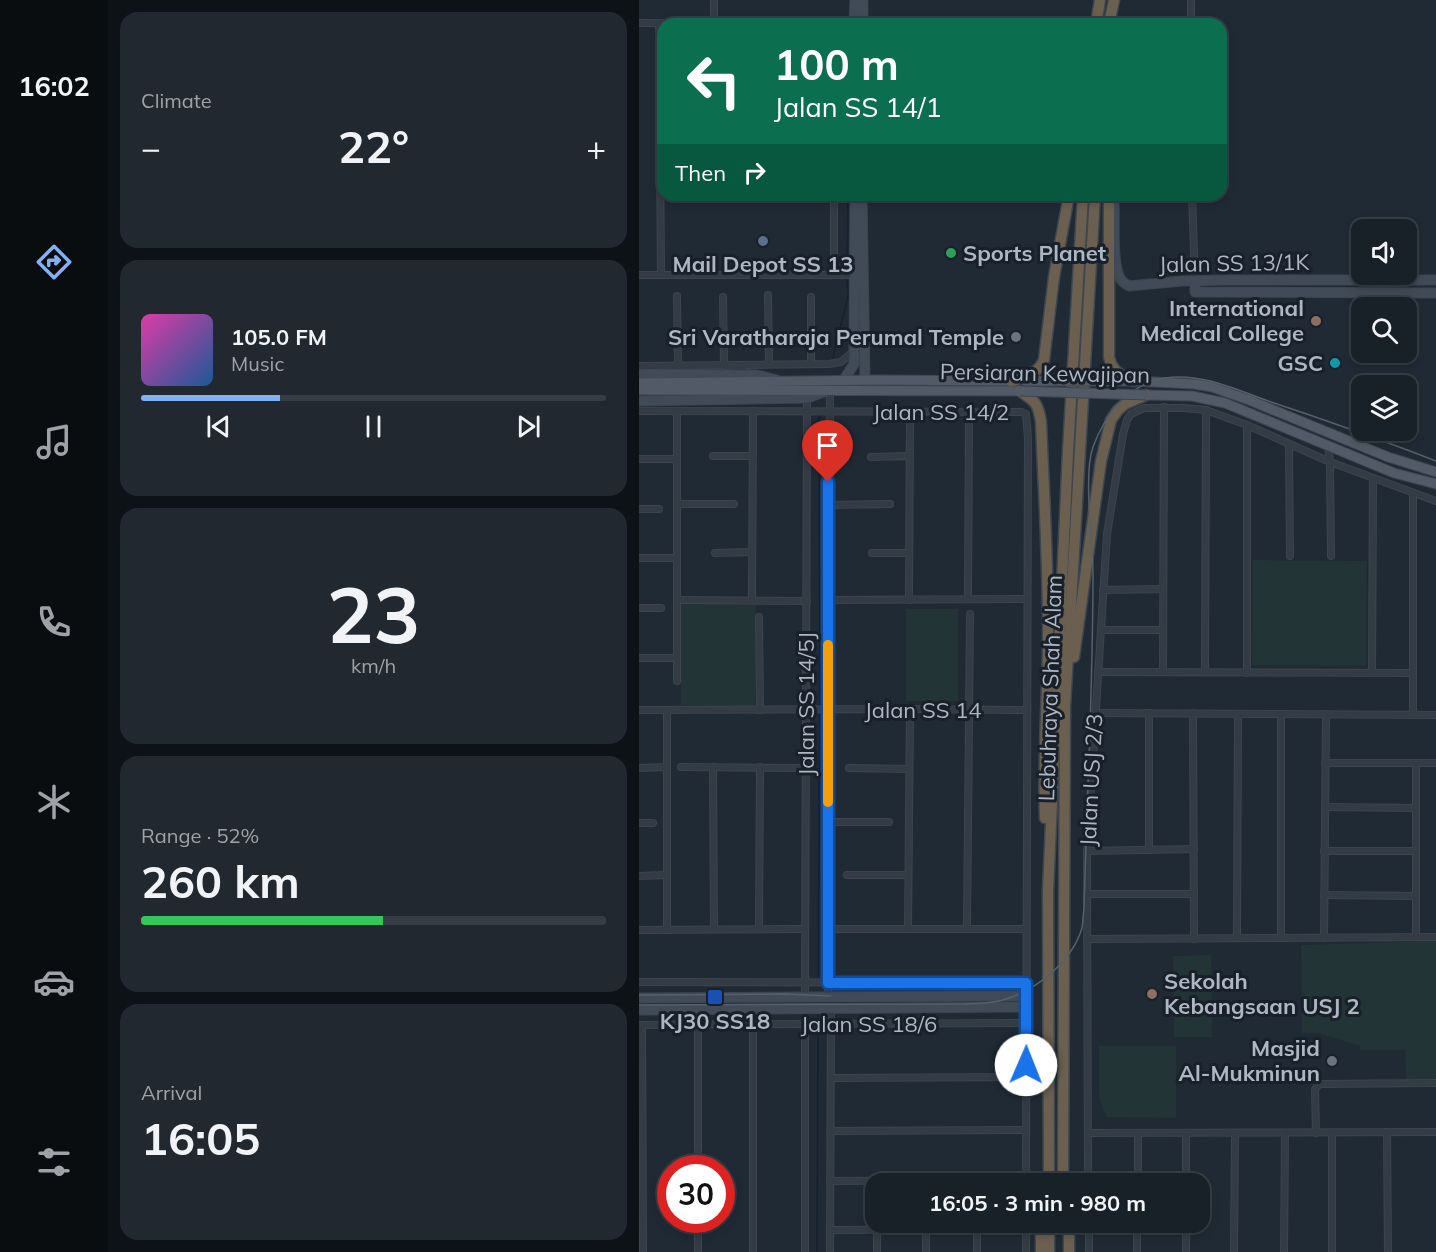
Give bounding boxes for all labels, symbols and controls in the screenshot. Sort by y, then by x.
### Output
text: 100 m [774,38,899,91]
icon: left [675,42,753,120]
text: 16:02 [18,69,90,103]
text: Climate [141,88,212,113]
text: Jalan SS 14/1 [774,90,942,124]
text: 22° [338,118,409,174]
text: − [141,127,161,168]
text: + [586,127,606,168]
icon: right [738,156,771,189]
text: Then [675,159,726,187]
map controls [1351,219,1417,441]
button: sound [1351,219,1417,285]
marker: Mail Depot SS 13 [756,234,770,248]
place label: Sports Planet [963,239,1106,267]
icon: directions [33,241,75,283]
marker: Sports Planet [944,246,958,260]
street label: Jalan SS 13/1K [1159,248,1311,278]
place label: Mail Depot SS 13 [673,250,853,278]
place label: International Medical College [1140,294,1304,347]
button: search [1351,297,1417,363]
marker: International Medical College [1309,314,1323,328]
text: 105.0 FM [231,323,327,351]
place label: Sri Varatharaja Perumal Temple [668,323,1004,351]
marker: Sri Varatharaja Perumal Temple [1009,330,1023,344]
place label: GSC [1277,349,1323,377]
text: Music [231,351,284,376]
marker: GSC [1328,356,1342,370]
street label: Persiaran Kewajipan [940,357,1150,389]
button: layers [1351,375,1417,441]
street label: Jalan SS 14/2 [873,398,1009,426]
icon: previous [202,410,235,443]
icon: pause [357,410,390,443]
icon: next [512,410,545,443]
pin [802,420,853,482]
icon: music [33,421,75,463]
icon: arrive [811,429,844,462]
text: 23 [327,565,420,663]
street label: Lebuhraya Shah Alam [1032,574,1068,802]
icon: phone [33,601,75,643]
street label: Jalan SS 14/5J [792,632,820,776]
text: km/h [351,653,396,678]
street label: Jalan SS 14 [864,696,982,724]
street label: Jalan USJ 2/3 [1074,713,1108,847]
icon: climate [33,781,75,823]
text: Range · 52% [141,823,259,848]
text: 260 km [141,853,300,909]
icon: car [33,961,75,1003]
place label: Sekolah Kebangsaan USJ 2 [1164,967,1360,1020]
marker: Sekolah Kebangsaan USJ 2 [1145,987,1159,1001]
marker: KJ30 SS18 [706,988,724,1006]
place label: KJ30 SS18 [660,1007,770,1035]
street label: Jalan SS 18/6 [801,1010,937,1038]
position arrow [994,1033,1058,1097]
place label: Masjid Al-Mukminun [1179,1034,1320,1087]
marker: Masjid Al-Mukminun [1325,1054,1339,1068]
text: Arrival [141,1080,202,1105]
text: 16:05 [141,1110,260,1166]
icon: filters [33,1141,75,1183]
speed limit sign: 30 [657,1155,735,1233]
text: 16:05 · 3 min · 980 m [929,1189,1146,1217]

